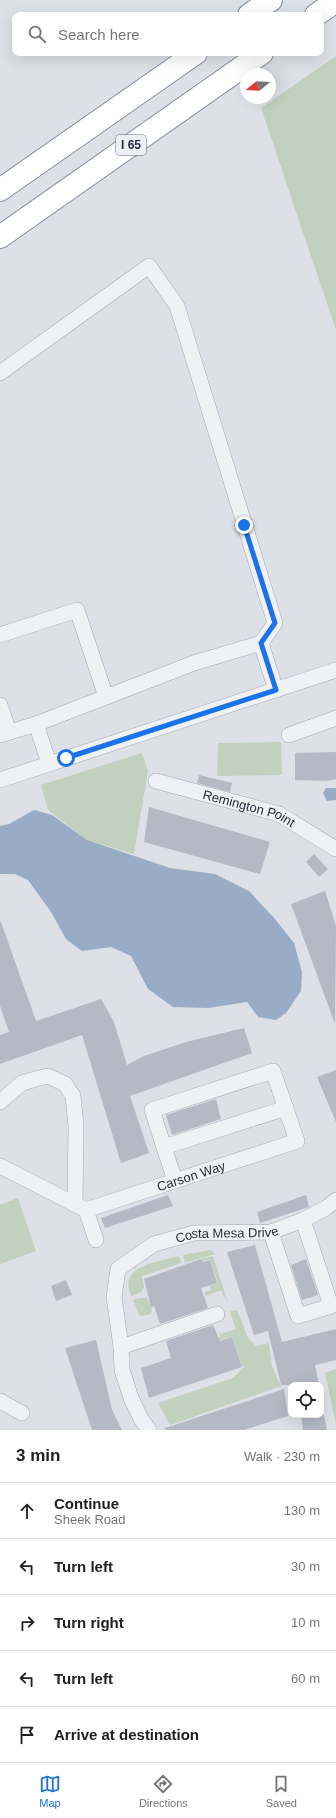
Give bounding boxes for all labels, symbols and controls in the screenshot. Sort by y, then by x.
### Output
search box [12,12,324,56]
icon: search [26,23,48,45]
text: Search here [58,26,140,43]
north arrow [240,68,276,104]
road number: I 65 [116,135,146,155]
route end [235,516,253,534]
route start [57,749,75,767]
street label: Remington Point [201,786,298,830]
street label: Carson Way [155,1157,228,1194]
street label: Costa Mesa Drive [174,1222,280,1245]
map controls [288,1382,324,1418]
button: locate [288,1382,324,1418]
text: 3 min [16,1446,60,1465]
text: Walk · 230 m [244,1449,320,1464]
text: Continue [54,1495,119,1512]
icon: ahead [16,1500,38,1522]
text: 130 m [284,1503,320,1518]
text: Sheek Road [54,1512,126,1527]
icon: left [16,1556,38,1578]
text: Turn left [54,1558,113,1575]
text: 30 m [291,1559,320,1574]
icon: right [16,1612,38,1634]
text: Turn right [54,1614,124,1631]
text: 10 m [291,1615,320,1630]
icon: left [16,1668,38,1690]
text: Turn left [54,1670,113,1687]
text: 60 m [291,1671,320,1686]
icon: arrive [16,1724,38,1746]
text: Arrive at destination [54,1726,199,1743]
tab: Map [39,1773,61,1809]
tab: Directions [139,1773,188,1809]
tab: Saved [266,1773,297,1809]

